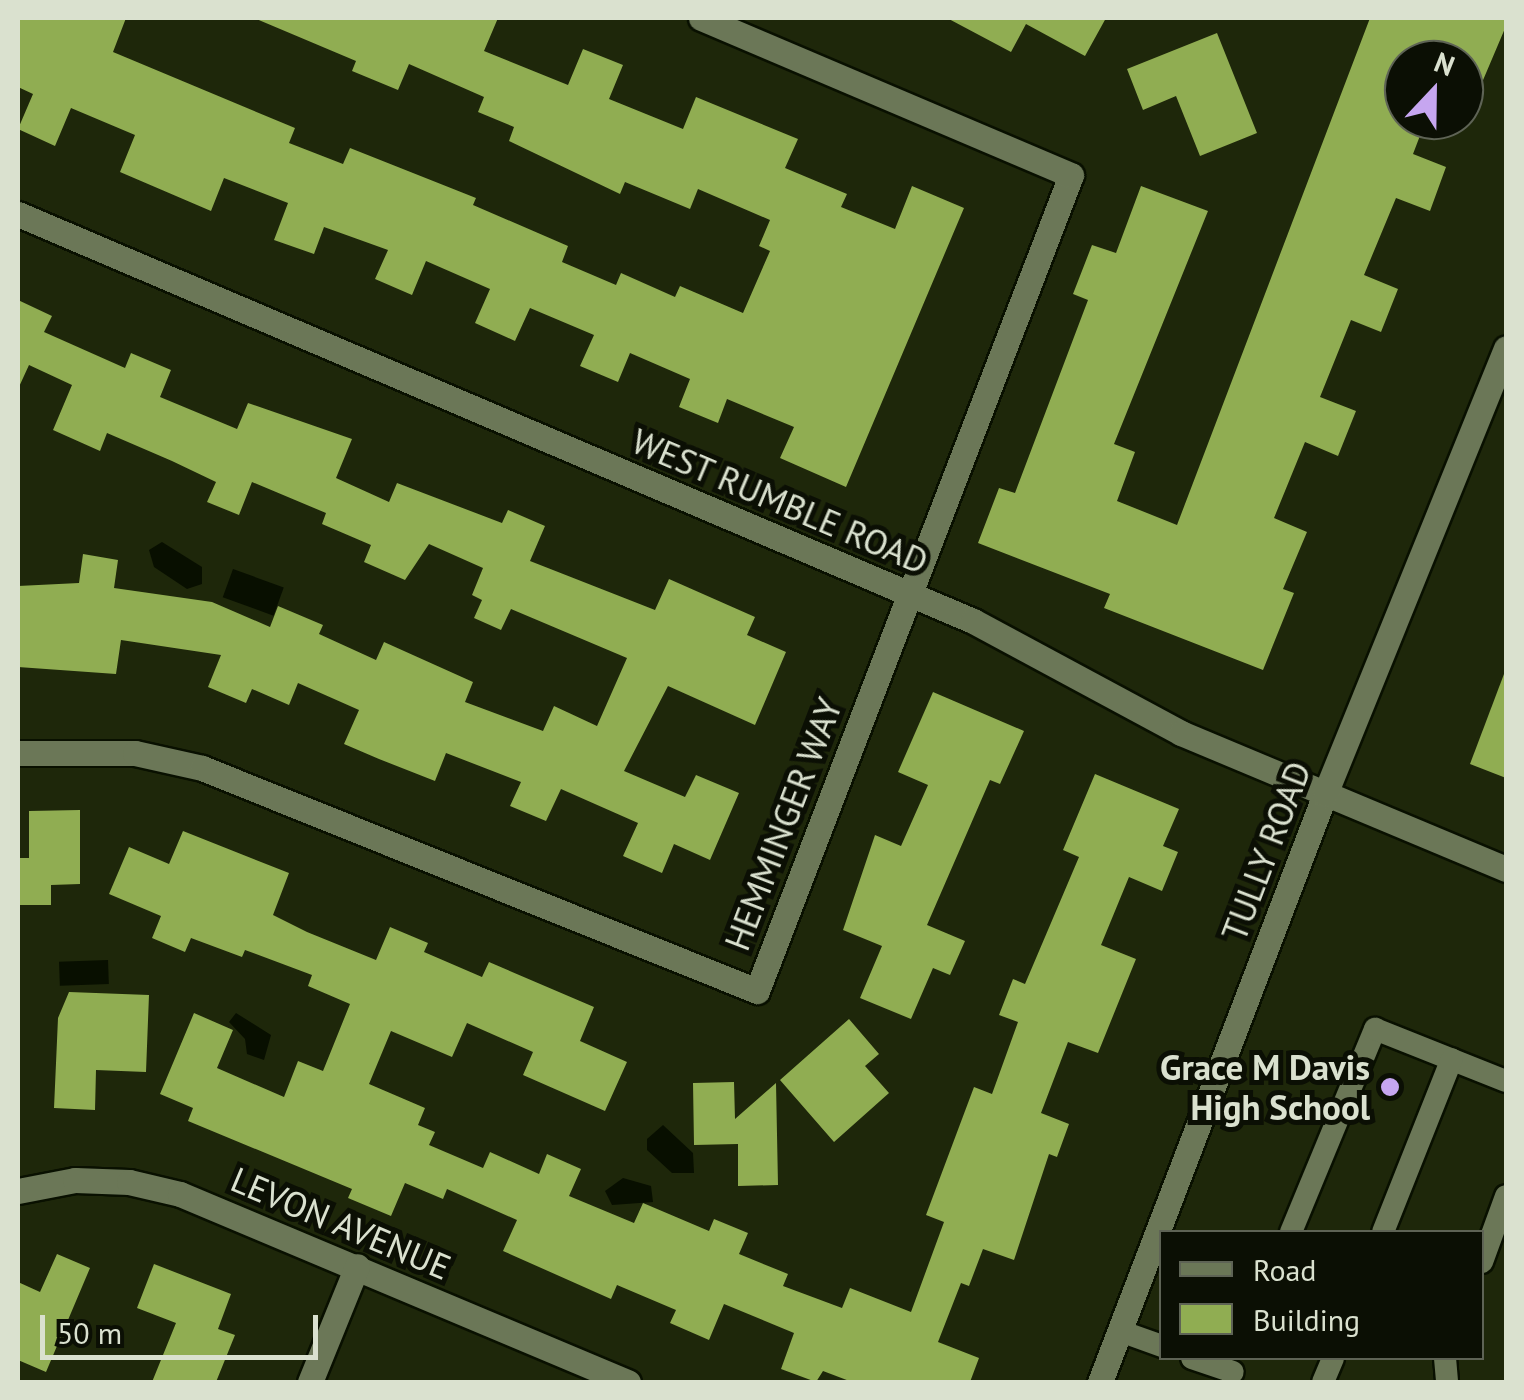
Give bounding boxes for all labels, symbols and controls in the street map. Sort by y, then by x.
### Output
north arrow [1384,40,1484,140]
text: N [1429,43,1460,84]
street label: WEST RUMBLE ROAD [625,419,935,583]
street label: HEMMINGER WAY [715,692,851,956]
street label: TULLY ROAD [1212,755,1320,947]
place label: Grace M Davis High School [1160,1046,1370,1128]
marker: Grace M Davis High School [1379,1076,1401,1098]
street label: LEVON AVENUE [224,1158,458,1288]
legend [1159,1230,1484,1360]
text: Road [1253,1250,1317,1289]
scale bar [45,1295,322,1357]
text: Building [1253,1300,1360,1339]
text: 50 m [57,1313,122,1352]

